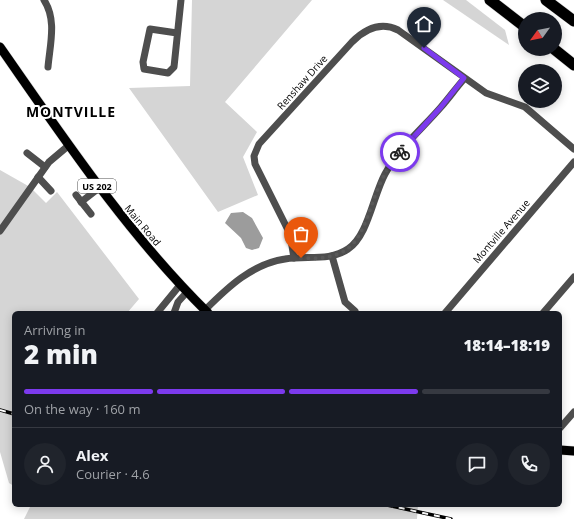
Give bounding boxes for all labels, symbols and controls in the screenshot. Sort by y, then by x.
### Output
pin [407,7.0,441,48]
north arrow [518,12,562,56]
map controls [518,12,562,108]
icon: home [413,13,435,35]
street label: Renshaw Drive [274,51,331,112]
button: layers [518,64,562,108]
district label: MONTVILLE [26,102,116,121]
courier [380,132,420,172]
icon: bike [389,141,411,163]
road number: US 202 [78,179,116,193]
street label: Montville Avenue [469,196,533,266]
street label: Main Road [122,201,164,249]
pin [284,217,318,258]
icon: bag [290,223,312,245]
text: Arriving in [24,321,86,339]
text: 18:14–18:19 [464,335,550,355]
text: 2 min [24,336,98,372]
text: On the way · 160 m [24,400,140,418]
button: person [24,443,66,485]
button: chat [456,443,498,485]
button: phone [508,443,550,485]
text: Alex [76,445,108,465]
text: Courier · 4.6 [76,465,150,483]

